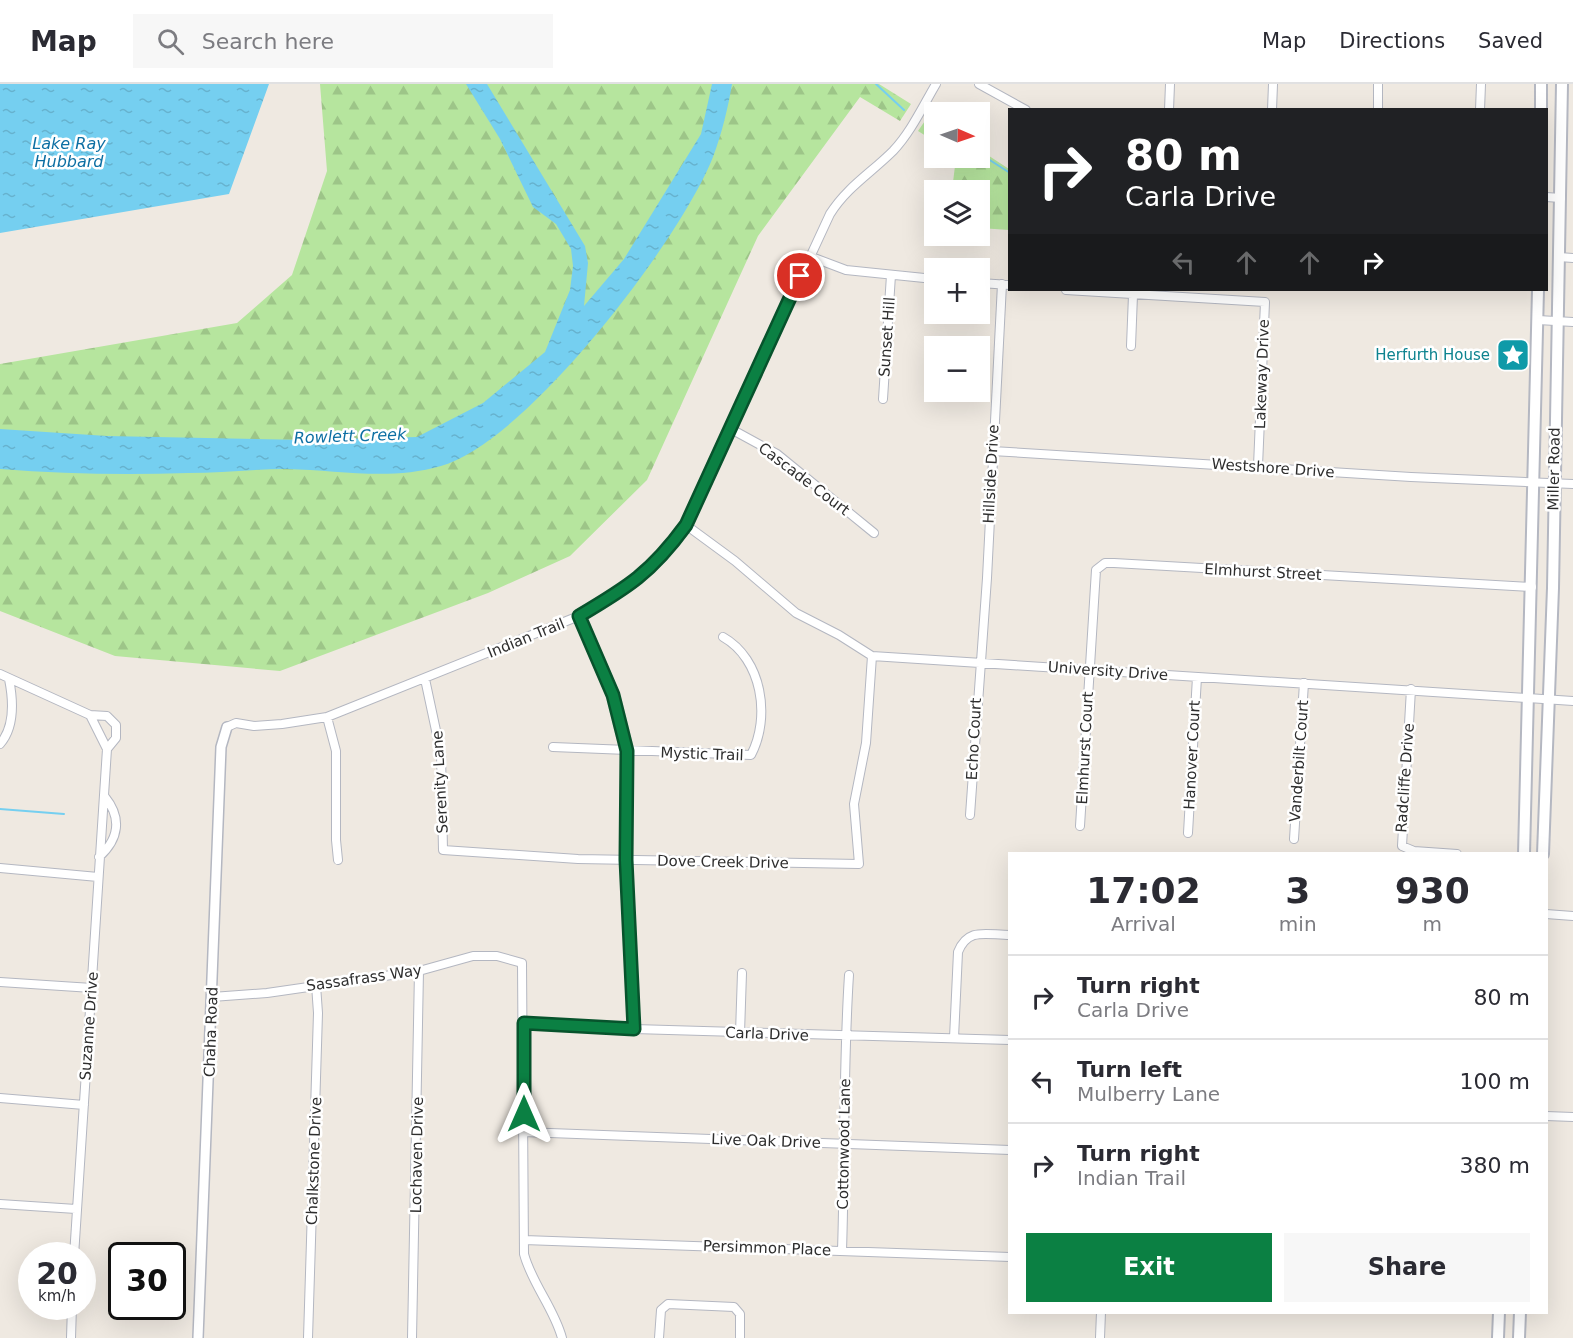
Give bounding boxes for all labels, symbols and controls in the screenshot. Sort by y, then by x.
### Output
search box [133,14,553,68]
text: Map [30,25,97,58]
icon: search [154,25,187,58]
text: Search here [202,29,334,54]
text: Map [1262,29,1306,53]
text: Directions [1339,29,1445,53]
text: Saved [1478,29,1543,53]
north arrow [924,102,990,168]
map controls [924,102,990,402]
text: 80 m [1125,131,1242,180]
icon: right [1026,132,1104,210]
water label: Lake Ray Hubbard [32,134,106,171]
button: layers [924,180,990,246]
text: Carla Drive [1125,181,1276,212]
icon: left [1167,246,1200,279]
icon: ahead [1230,246,1263,279]
icon: ahead [1293,246,1326,279]
icon: right [1356,246,1389,279]
pin [774,250,825,301]
button: + [924,258,990,324]
icon: arrive [783,259,816,292]
street label: Sunset Hill [875,296,899,378]
street label: Lakeway Drive [1251,319,1273,429]
button: − [924,336,990,402]
place icon: Herfurth House [1495,337,1531,373]
place label: Herfurth House [1375,346,1490,364]
street label: Hillside Drive [979,424,1003,524]
water label: Rowlett Creek [293,425,407,447]
street label: Miller Road [1544,427,1564,511]
street label: Cascade Court [755,439,853,519]
street label: Westshore Drive [1211,455,1335,481]
street label: Elmhurst Street [1204,560,1322,584]
street label: Indian Trail [485,614,567,662]
street label: University Drive [1047,658,1169,684]
street label: Elmhurst Court [1073,691,1097,805]
street label: Echo Court [963,697,985,781]
street label: Vanderbilt Court [1286,699,1312,823]
street label: Hanover Court [1180,700,1204,810]
street label: Radcliffe Drive [1392,723,1418,833]
street label: Serenity Lane [428,730,452,834]
street label: Mystic Trail [660,744,744,764]
street label: Dove Creek Drive [657,852,789,872]
text: 17:02 [1086,870,1201,911]
text: 3 [1285,870,1310,911]
text: 930 [1395,870,1470,911]
text: Arrival [1111,912,1176,936]
text: min [1279,912,1317,936]
text: m [1423,912,1442,936]
street label: Sassafrass Way [305,961,423,995]
street label: Suzanne Drive [76,971,102,1081]
text: Turn right [1077,973,1200,998]
icon: right [1026,981,1059,1014]
text: 80 m [1474,985,1530,1010]
street label: Chaha Road [200,987,222,1077]
text: Carla Drive [1077,998,1189,1022]
street label: Carla Drive [725,1024,809,1044]
text: Turn left [1077,1057,1182,1082]
icon: left [1026,1065,1059,1098]
text: 100 m [1460,1069,1530,1094]
street label: Cottonwood Lane [834,1078,854,1210]
position arrow [492,1082,556,1146]
text: Mulberry Lane [1077,1082,1220,1106]
street label: Chalkstone Drive [303,1097,325,1225]
street label: Lochaven Drive [407,1097,427,1213]
street label: Live Oak Drive [711,1130,821,1152]
text: Turn right [1077,1141,1200,1166]
icon: right [1026,1149,1059,1182]
text: 380 m [1460,1153,1530,1178]
text: Indian Trail [1077,1166,1186,1190]
button: Exit [1026,1233,1272,1302]
button: Share [1284,1233,1530,1302]
street label: Persimmon Place [702,1237,832,1259]
speed limit sign: 30 [108,1242,186,1320]
text: 20 [36,1256,78,1291]
text: km/h [38,1287,76,1305]

